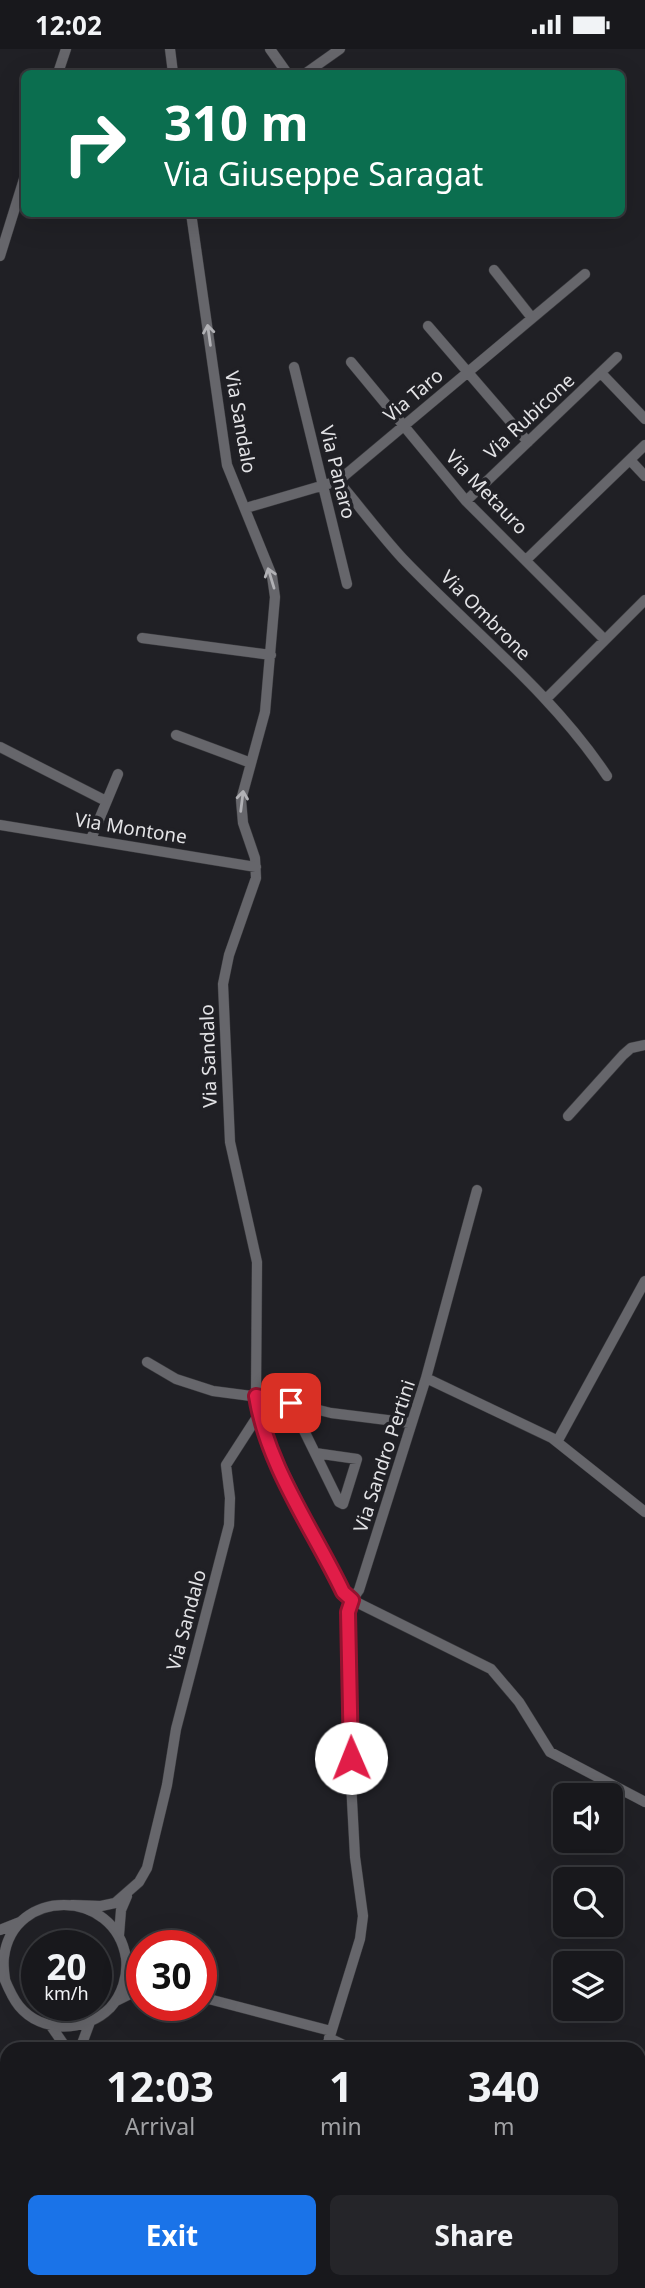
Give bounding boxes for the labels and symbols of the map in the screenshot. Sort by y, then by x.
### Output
one-way arrow [202,325,215,347]
street label: Via Taro [378,362,448,428]
street label: Via Rubicone [478,367,580,465]
street label: Via Sandalo [219,369,263,475]
street label: Via Panaro [314,423,362,521]
street label: Via Metauro [440,444,534,540]
street label: Via Ombrone [435,564,537,666]
one-way arrow [264,567,277,589]
one-way arrow [236,790,249,813]
street label: Via Montone [73,806,189,850]
street label: Via Sandalo [193,1004,223,1108]
pin [261,1373,321,1433]
street label: Via Sandro Pertini [347,1376,421,1536]
street label: Via Sandalo [160,1567,212,1673]
position arrow [314,1721,388,1795]
speed limit sign: 30 [126,1930,217,2021]

